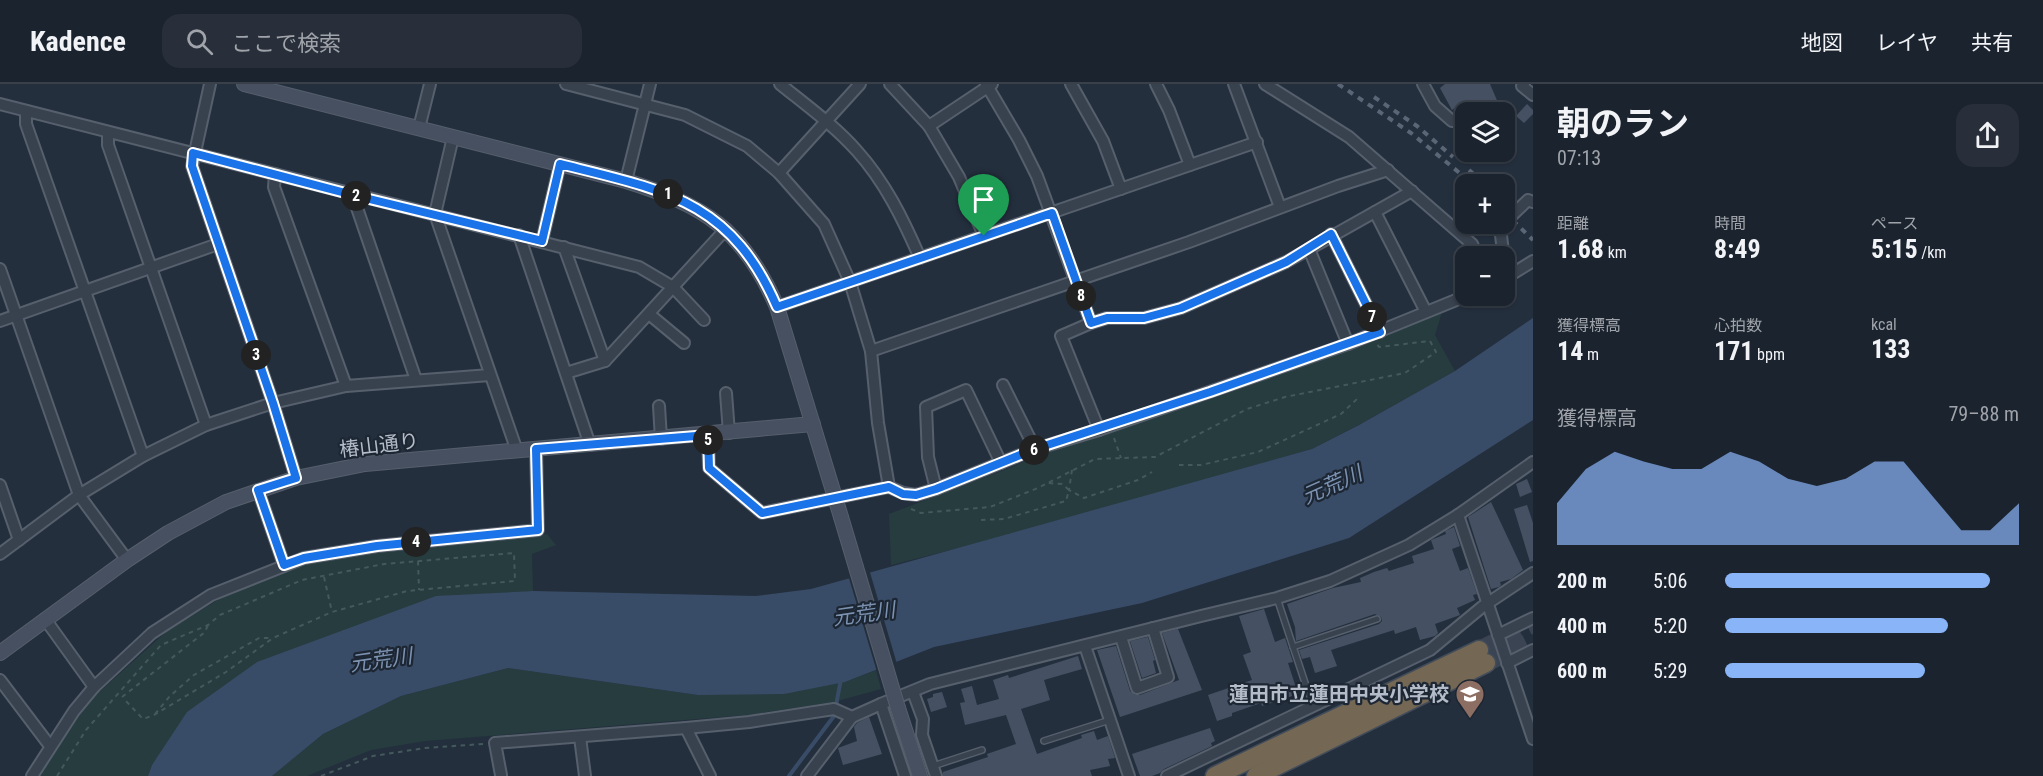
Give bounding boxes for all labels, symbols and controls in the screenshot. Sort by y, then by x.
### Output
search box [162,14,582,68]
text: Kadence [30,25,126,58]
icon: search [183,25,216,58]
text: ここで検索 [231,31,341,56]
text: 地図 [1801,31,1843,55]
text: レイヤ [1876,31,1938,55]
text: 共有 [1971,31,2013,55]
map controls [1455,102,1515,306]
button: layers [1455,102,1515,162]
text: 朝のラン [1557,104,1689,143]
button: share [1956,104,2019,167]
text: 07:13 [1557,146,1601,170]
pin [958,174,1009,236]
button: + [1455,174,1515,234]
pin: 1 [653,179,683,209]
pin: 2 [341,181,371,211]
icon: arrive [967,183,1000,216]
text: 1 [664,184,672,203]
text: 2 [352,186,360,205]
text: 距離 [1557,214,1589,233]
text: 時間 [1714,214,1746,233]
text: ペース [1871,214,1918,233]
text: 1.68 [1557,234,1604,264]
text: 8:49 [1714,234,1761,264]
text: 5:15 [1871,234,1918,264]
text: km [1604,243,1627,262]
text: /km [1918,243,1946,262]
button: − [1455,246,1515,306]
pin: 8 [1066,281,1096,311]
text: 8 [1077,286,1085,305]
pin: 7 [1357,302,1387,332]
text: 7 [1368,307,1376,326]
text: kcal [1871,315,1897,334]
text: 獲得標高 [1557,316,1621,335]
text: 心拍数 [1714,316,1762,335]
text: 133 [1871,334,1910,364]
text: 14 [1557,336,1583,366]
text: 171 [1714,336,1753,366]
pin: 3 [241,340,271,370]
text: 3 [252,345,260,364]
text: m [1583,345,1599,364]
text: bpm [1753,345,1785,364]
text: 79–88 m [1948,402,2019,426]
text: 獲得標高 [1557,406,1637,430]
pin: 5 [693,425,723,455]
street label: 椿山通り [338,428,420,462]
text: 5 [704,430,712,449]
pin: 6 [1019,435,1049,465]
text: 6 [1030,440,1038,459]
water label: 元荒川 [1298,460,1367,509]
pin: 4 [401,527,431,557]
text: 4 [412,532,420,551]
text: 200 m [1557,569,1607,593]
text: 5:06 [1653,569,1687,593]
water label: 元荒川 [831,597,899,630]
text: 400 m [1557,614,1607,638]
text: 5:20 [1653,614,1687,638]
water label: 元荒川 [348,643,416,676]
text: 600 m [1557,659,1607,683]
text: 5:29 [1653,659,1687,683]
school or university icon: 蓮田市立蓮田中央小学校 [1454,678,1486,720]
place label: 蓮田市立蓮田中央小学校 [1229,682,1449,706]

